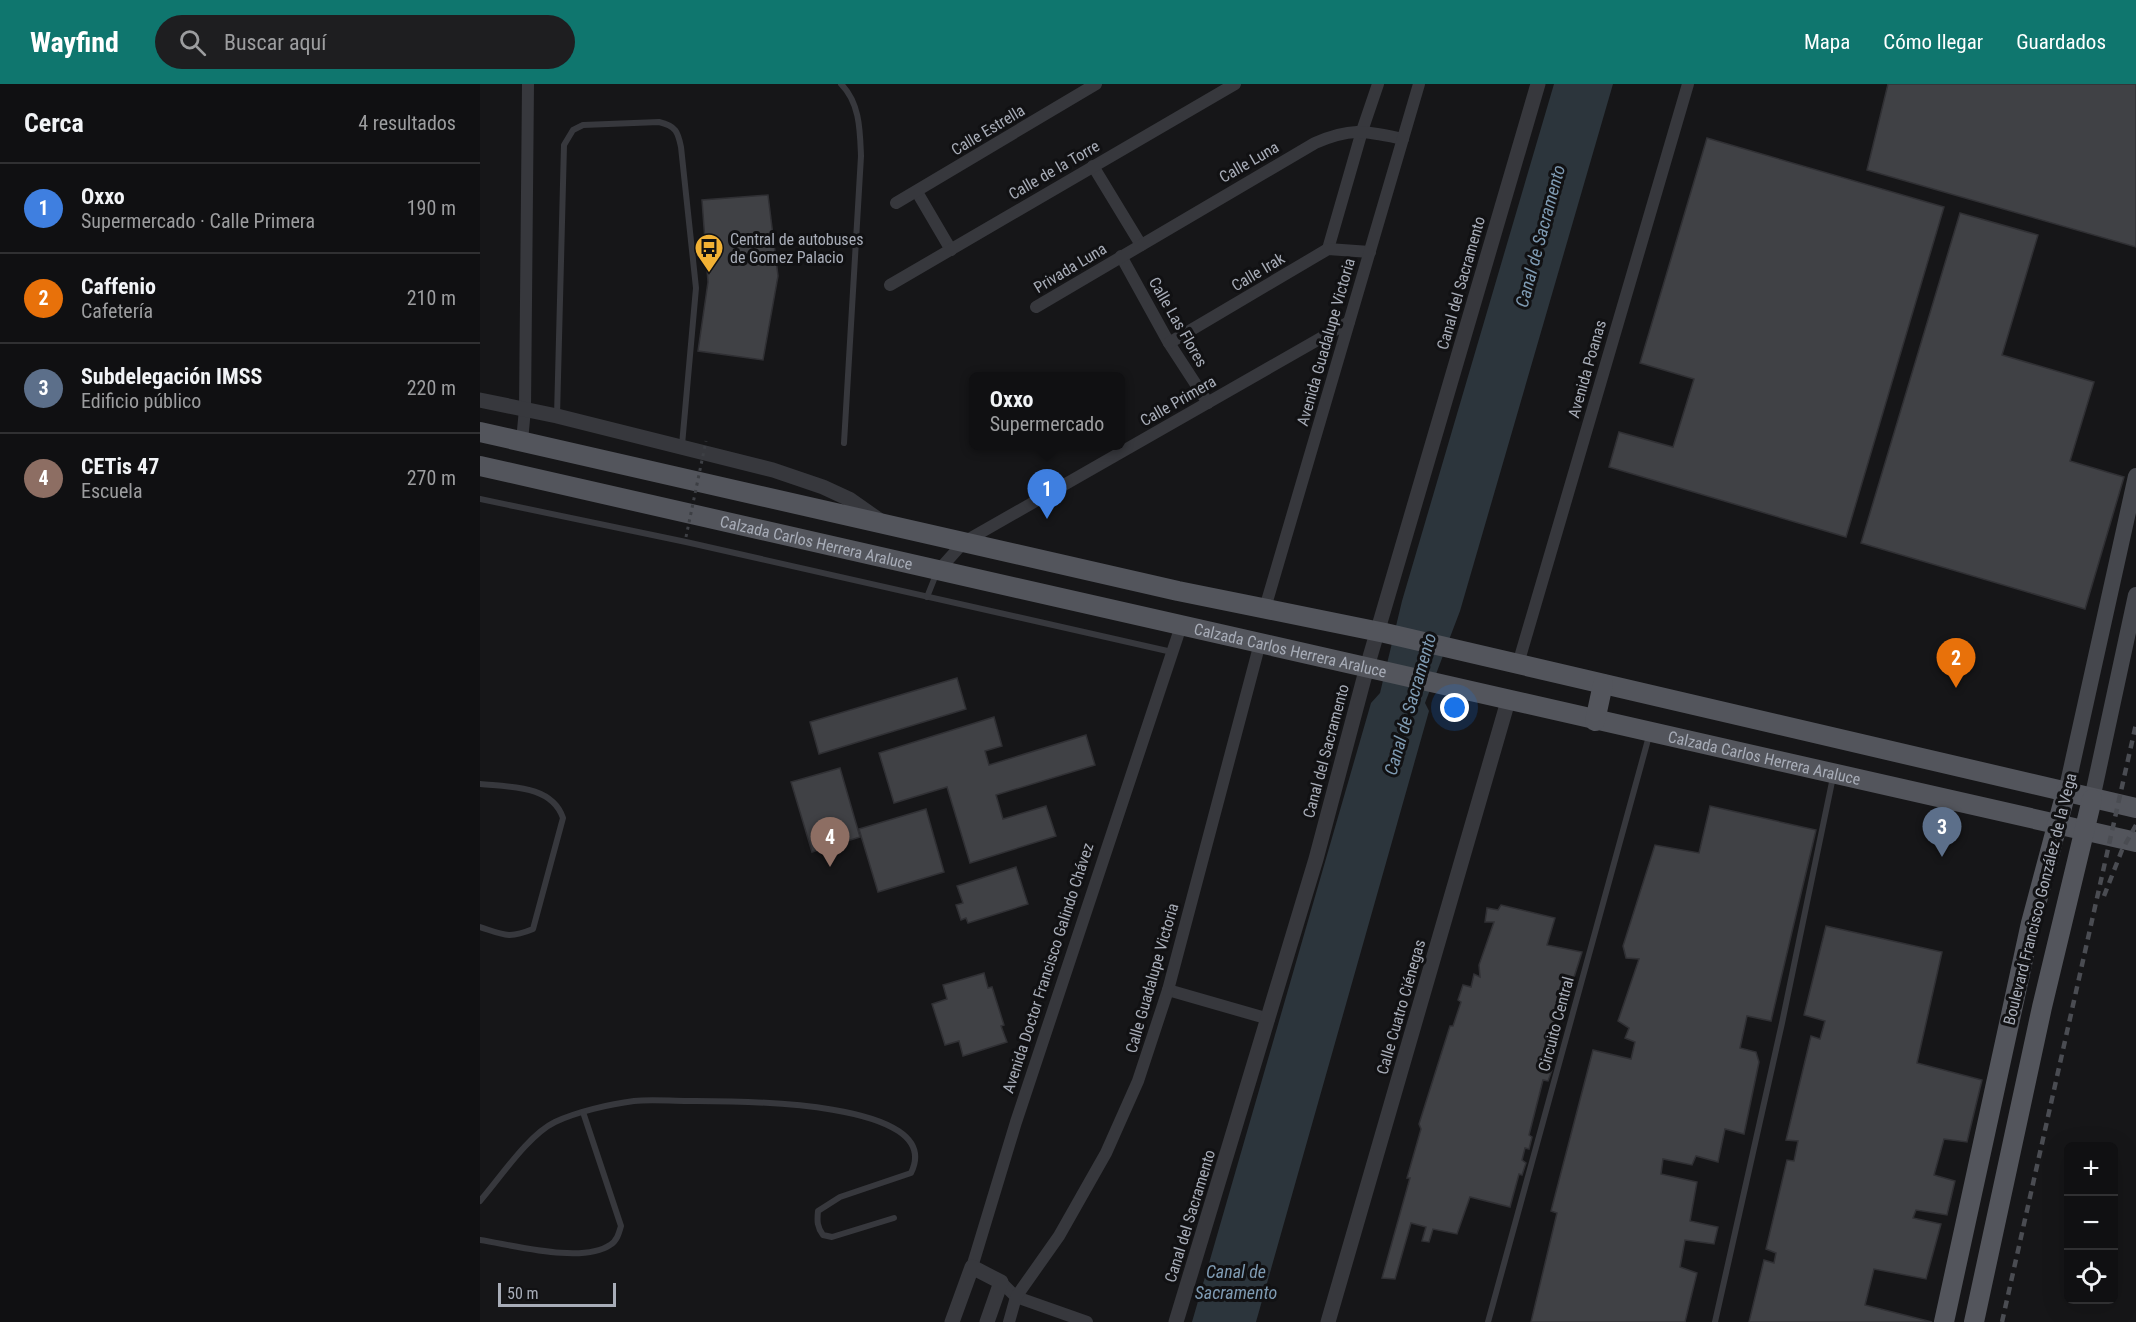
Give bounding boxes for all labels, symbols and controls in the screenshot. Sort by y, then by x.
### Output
search box [155,15,575,69]
text: Wayfind [30,26,119,59]
icon: search [176,26,209,59]
text: Buscar aquí [224,30,326,55]
text: Mapa [1804,30,1850,54]
text: Cómo llegar [1883,30,1983,54]
text: Guardados [2016,30,2106,54]
street label: Calle Estrella [948,101,1028,159]
text: Cerca [24,108,84,138]
text: 4 resultados [358,111,456,135]
street label: Calle de la Torre [1005,136,1103,204]
street label: Calle Luna [1216,137,1282,187]
water label: Canal de Sacramento [1511,163,1569,309]
text: Oxxo [81,184,125,209]
text: 1 [38,196,49,220]
text: 190 m [407,196,456,220]
text: Supermercado · Calle Primera [81,209,315,233]
street label: Canal del Sacramento [1433,214,1489,352]
place label: Central de autobuses de Gomez Palacio [730,230,863,267]
bus stop icon: Central de autobuses de Gomez Palacio [693,232,725,274]
street label: Privada Luna [1030,239,1110,297]
street label: Calle Irak [1228,248,1289,295]
street label: Avenida Guadalupe Victoria [1293,256,1359,428]
text: Caffenio [81,274,156,299]
street label: Calle Las Flores [1145,274,1211,370]
text: 2 [38,286,49,310]
text: 210 m [407,286,456,310]
text: Cafetería [81,299,153,323]
street label: Avenida Poanas [1564,318,1610,420]
text: Subdelegación IMSS [81,364,262,389]
popup [969,372,1125,450]
street label: Calle Primera [1137,372,1219,430]
text: 3 [38,376,49,400]
text: 220 m [407,376,456,400]
text: Oxxo [990,387,1033,412]
text: Edificio público [81,389,201,413]
text: Supermercado [990,412,1104,436]
text: CETis 47 [81,454,159,479]
text: 4 [38,466,49,490]
text: 270 m [407,466,456,490]
pin: 1 [1028,470,1066,519]
text: Escuela [81,479,143,503]
street label: Calzada Carlos Herrera Araluce [718,511,915,573]
street label: Calzada Carlos Herrera Araluce [1192,619,1388,681]
water label: Canal de Sacramento [1380,631,1440,777]
pin: 2 [1936,638,1976,688]
street label: Canal del Sacramento [1299,682,1353,820]
your location [1440,693,1469,722]
street label: Calzada Carlos Herrera Araluce [1666,727,1862,789]
street label: Boulevard Francisco González de la Vega [1999,771,2081,1027]
pin: 3 [1922,808,1962,857]
pin: 4 [810,818,850,867]
street label: Avenida Doctor Francisco Galindo Chávez [999,841,1097,1095]
street label: Calle Guadalupe Victoria [1122,901,1182,1055]
street label: Calle Cuatro Ciénegas [1373,937,1429,1077]
street label: Circuito Central [1534,974,1578,1074]
map controls [2064,1142,2118,1304]
button: + [2064,1142,2118,1196]
street label: Canal del Sacramento [1161,1147,1219,1285]
button: − [2064,1196,2118,1250]
button: locate [2064,1250,2118,1304]
water label: Canal de Sacramento [1195,1261,1277,1303]
scale bar [498,1280,616,1308]
text: 50 m [507,1284,539,1303]

